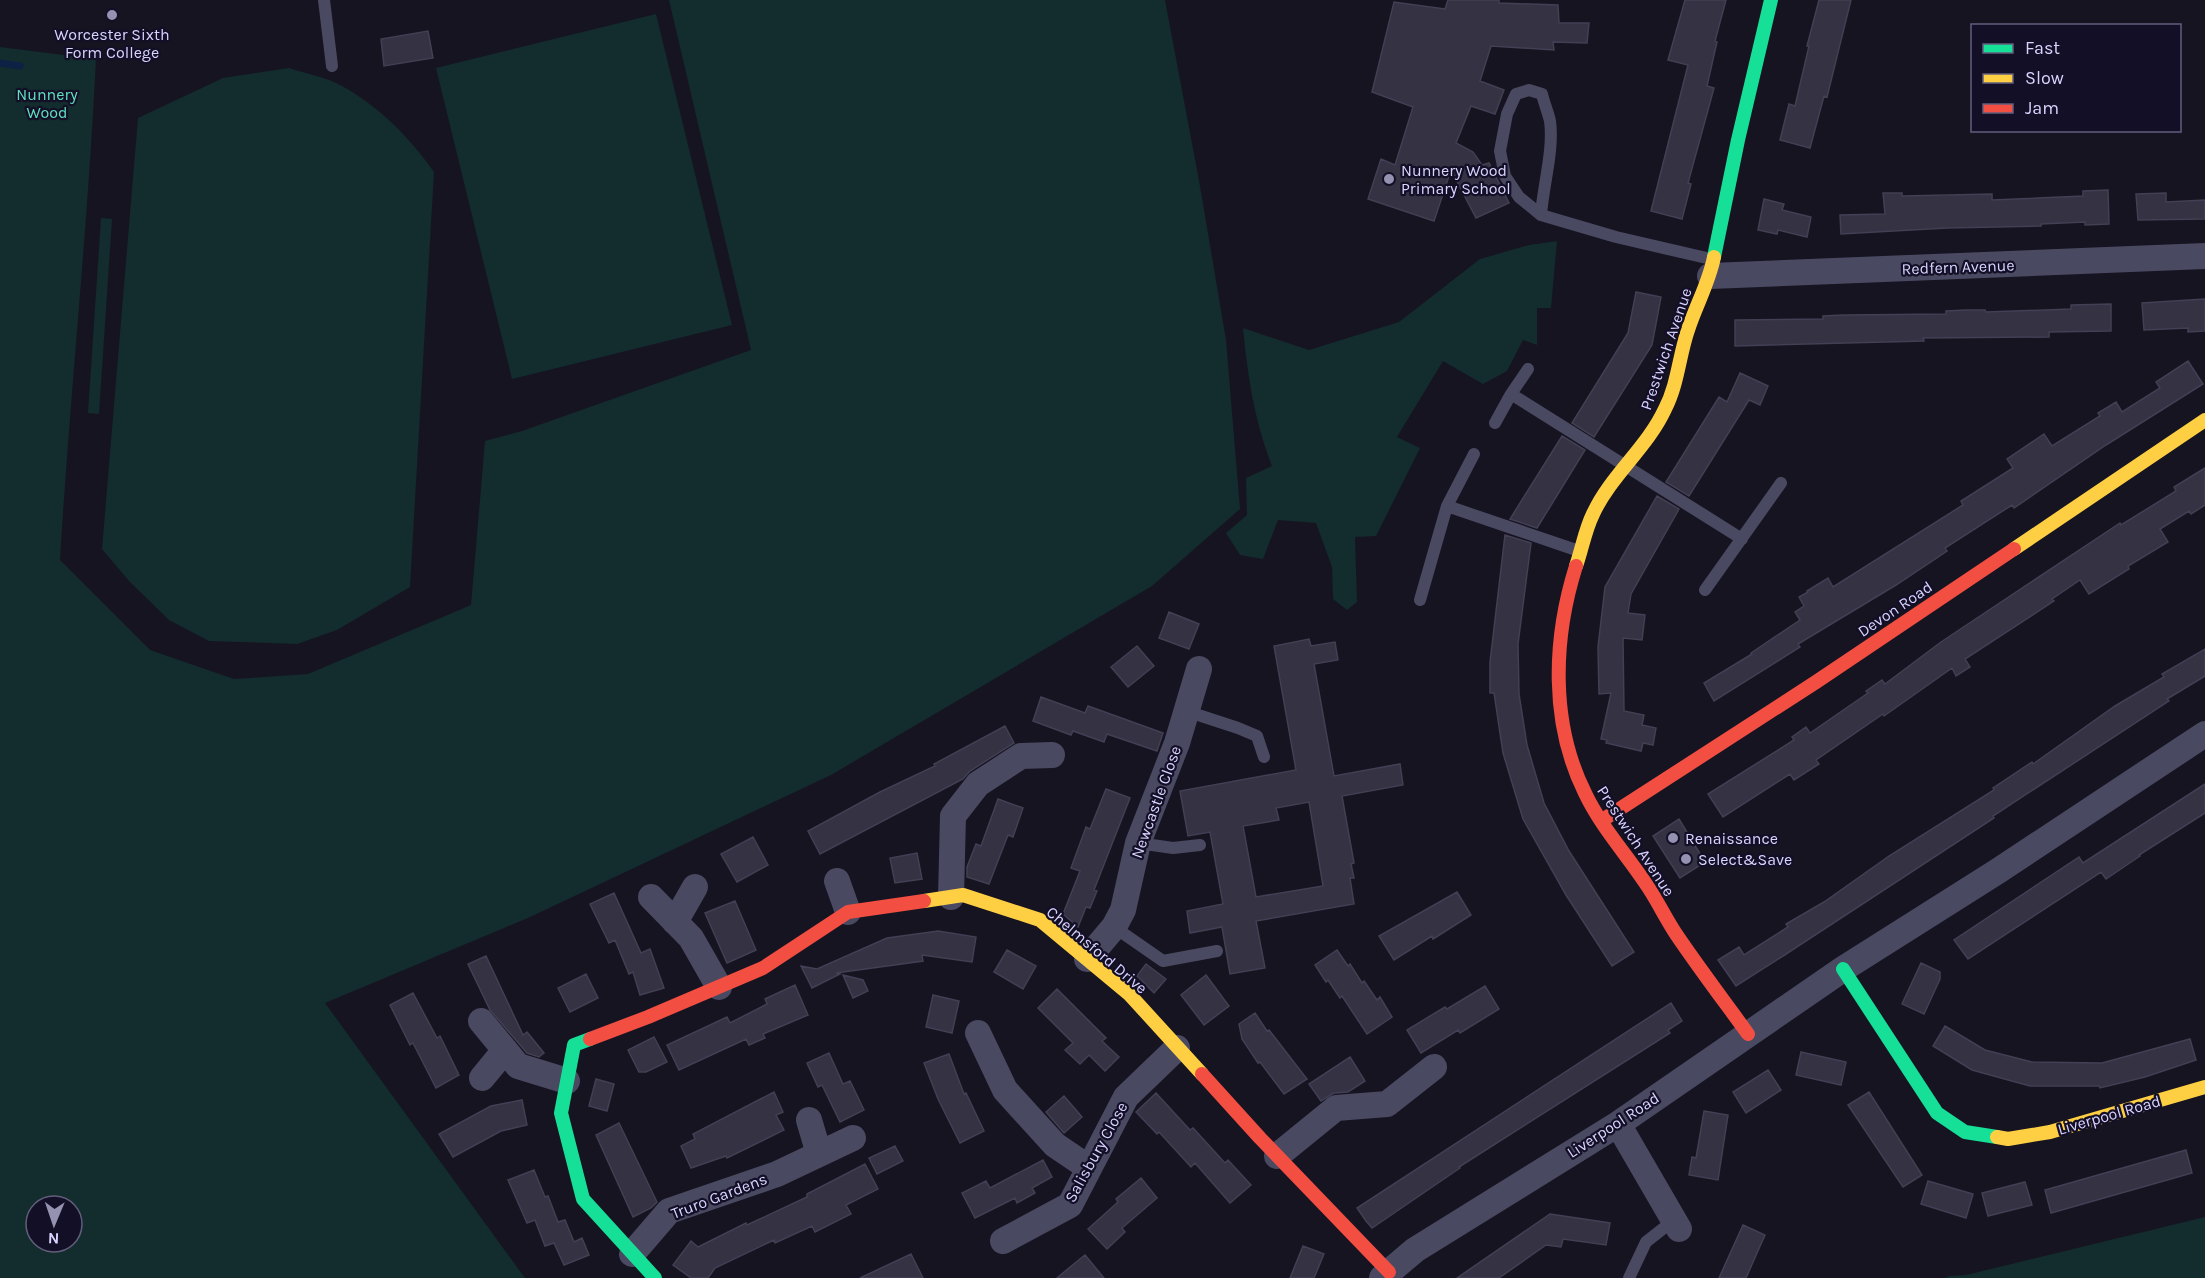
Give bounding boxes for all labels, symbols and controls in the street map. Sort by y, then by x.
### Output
marker: Worcester Sixth Form College [105,8,119,22]
legend [1971,24,2181,132]
place label: Worcester Sixth Form College [54,25,170,62]
text: Fast [2025,37,2060,59]
text: Slow [2025,67,2064,89]
park label: Nunnery Wood [16,85,78,122]
text: Jam [2025,97,2059,119]
place label: Nunnery Wood Primary School [1401,161,1511,198]
marker: Nunnery Wood Primary School [1382,172,1396,186]
street label: Redfern Avenue [1901,256,2015,278]
street label: Prestwich Avenue [1636,285,1696,413]
street label: Devon Road [1854,577,1936,641]
street label: Newcastle Close [1127,743,1185,861]
street label: Prestwich Avenue [1593,782,1679,900]
place label: Renaissance [1685,829,1778,848]
marker: Renaissance [1666,831,1680,845]
place label: Select&Save [1698,850,1792,869]
marker: Select&Save [1679,852,1693,866]
street label: Chelmsford Drive [1043,902,1151,998]
street label: Liverpool Road [1563,1088,1663,1162]
street label: Liverpool Road [2055,1091,2163,1139]
street label: Salisbury Close [1061,1098,1131,1206]
street label: Truro Gardens [668,1169,770,1223]
north arrow [24,1194,84,1254]
text: N [47,1229,60,1248]

